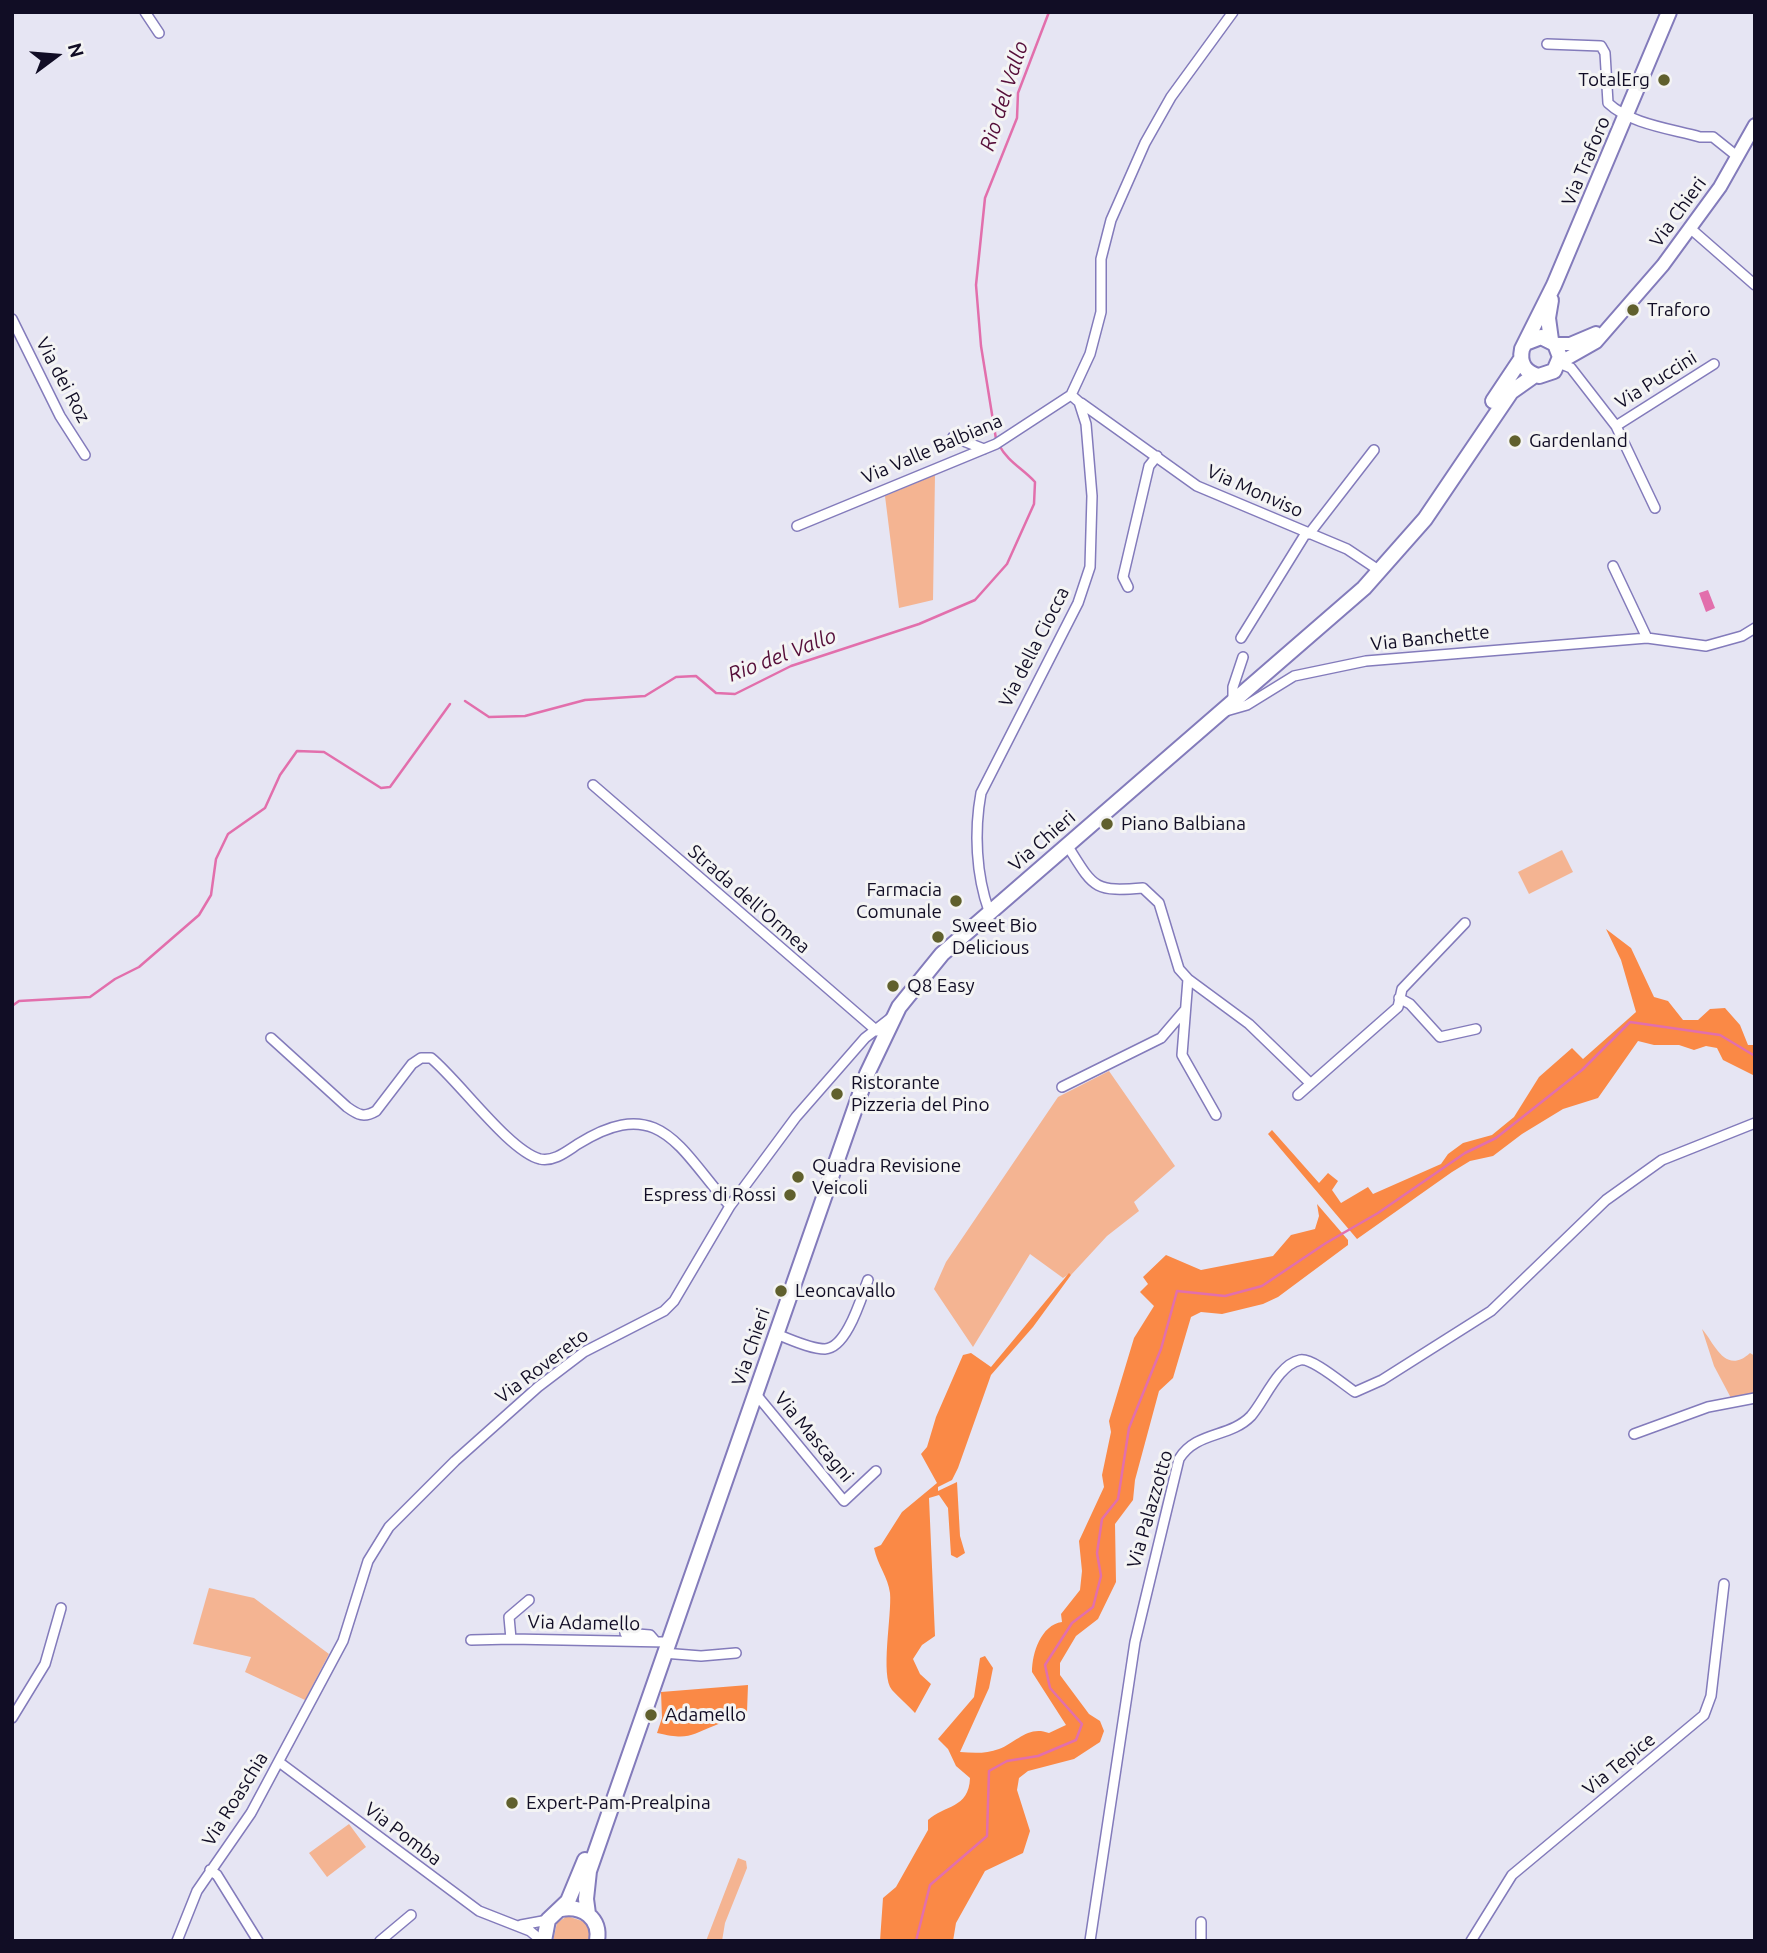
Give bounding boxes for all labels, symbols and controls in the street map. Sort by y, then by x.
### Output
north arrow [21,21,91,91]
water label: Rio del Vallo [974,38,1034,154]
text: N [64,40,89,60]
place label: TotalErg [1578,69,1650,91]
marker: TotalErg [1656,72,1672,88]
street label: Via Traforo [1557,113,1615,209]
street label: Via Chieri [1645,173,1711,251]
place label: Traforo [1647,299,1710,321]
marker: Traforo [1625,302,1641,318]
street label: Via dei Roz [31,333,95,427]
street label: Via Puccini [1611,346,1701,414]
street label: Via Valle Balbiana [858,409,1006,489]
place label: Gardenland [1529,430,1628,452]
marker: Gardenland [1507,433,1523,449]
street label: Via Monviso [1203,460,1307,522]
street label: Via della Ciocca [994,583,1074,711]
street label: Via Banchette [1369,620,1491,656]
water label: Rio del Vallo [724,623,840,687]
street label: Via Chieri [1004,806,1080,876]
place label: Piano Balbiana [1121,813,1246,835]
marker: Piano Balbiana [1099,816,1115,832]
street label: Strada dell'Ormea [683,840,815,958]
place label: Farmacia Comunale [856,879,942,923]
marker: Farmacia Comunale [948,893,964,909]
place label: Sweet Bio Delicious [952,915,1037,959]
marker: Sweet Bio Delicious [930,929,946,945]
place label: Q8 Easy [907,975,975,997]
marker: Q8 Easy [885,978,901,994]
place label: Ristorante Pizzeria del Pino [851,1072,990,1116]
marker: Ristorante Pizzeria del Pino [829,1086,845,1102]
place label: Quadra Revisione Veicoli [812,1155,961,1199]
marker: Quadra Revisione Veicoli [790,1169,806,1185]
place label: Espress di Rossi [643,1184,776,1206]
marker: Espress di Rossi [782,1187,798,1203]
place label: Leoncavallo [795,1280,896,1302]
marker: Leoncavallo [773,1283,789,1299]
street label: Via Chieri [727,1305,775,1389]
street label: Via Rovereto [491,1324,593,1408]
street label: Via Mascagni [770,1387,858,1487]
street label: Via Palazzotto [1122,1447,1178,1571]
street label: Via Adamello [528,1611,640,1635]
place label: Adamello [665,1704,746,1726]
marker: Adamello [643,1707,659,1723]
street label: Via Tepice [1578,1728,1660,1800]
street label: Via Roaschia [197,1748,273,1850]
place label: Expert-Pam-Prealpina [526,1792,711,1814]
marker: Expert-Pam-Prealpina [504,1795,520,1811]
street label: Via Pomba [360,1798,446,1870]

